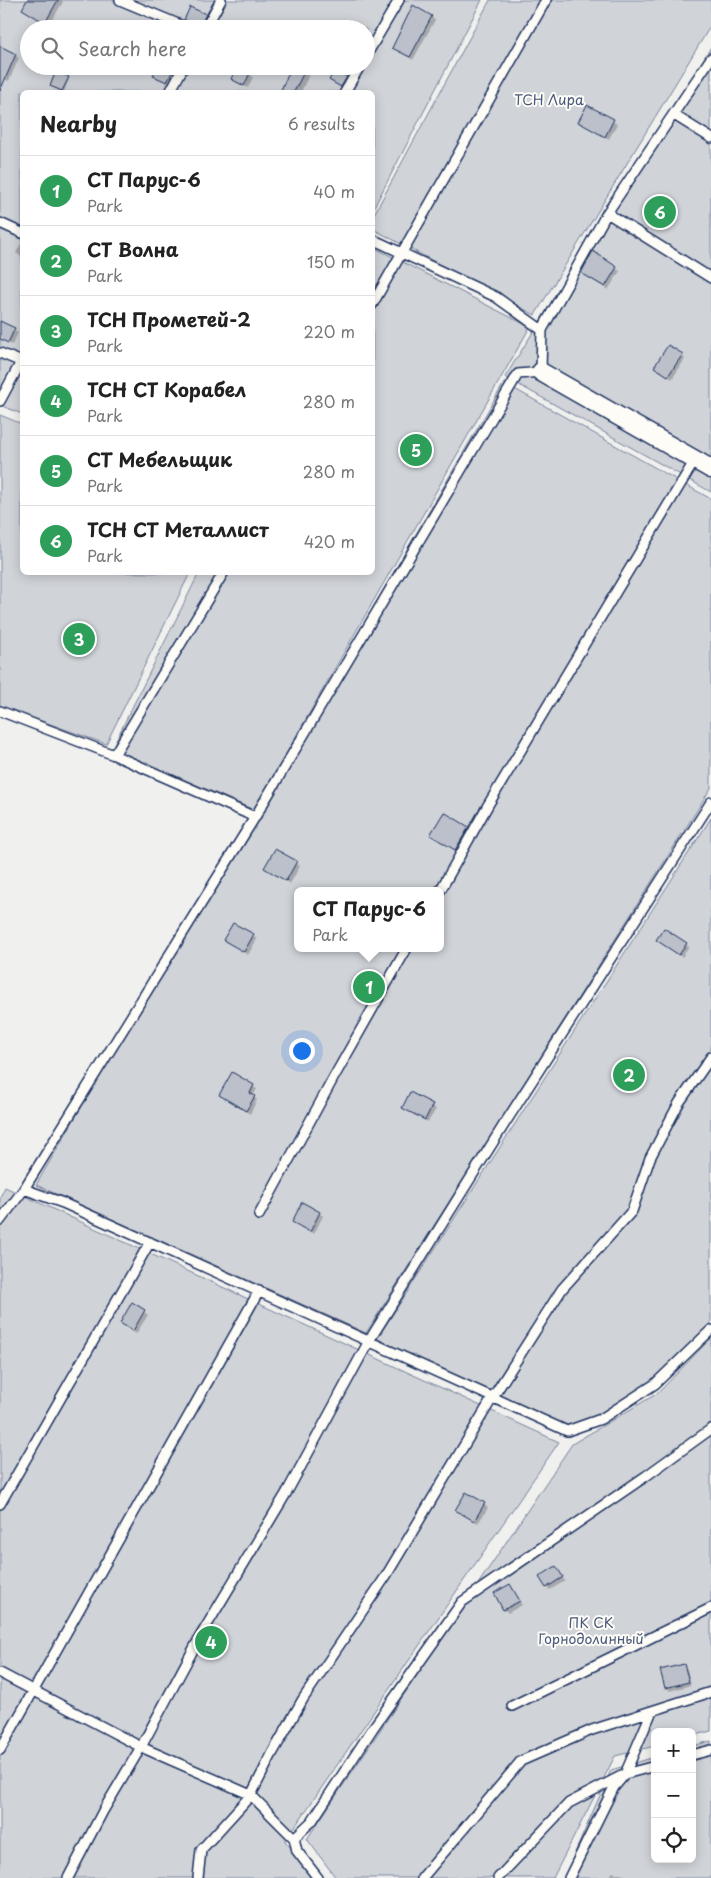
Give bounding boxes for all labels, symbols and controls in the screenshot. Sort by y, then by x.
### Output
search box [20,20,375,75]
icon: search [38,34,66,62]
text: Search here [78,34,187,62]
park label: ТСН Лира [514,89,584,110]
text: Nearby [40,107,117,139]
text: 6 results [288,111,355,135]
text: СТ Парус-6 [87,165,201,193]
text: 1 [52,179,60,203]
text: 40 m [313,179,355,203]
text: Park [87,193,123,217]
pin: 6 [644,193,676,231]
text: СТ Волна [87,235,179,263]
text: 2 [50,249,62,273]
text: 150 m [307,249,355,273]
text: Park [87,263,123,287]
text: ТСН Прометей-2 [87,305,251,333]
text: 3 [51,319,61,343]
text: 220 m [304,319,355,343]
text: Park [87,333,123,357]
text: ТСН СТ Корабел [87,375,246,403]
text: 4 [51,389,61,413]
text: 280 m [303,389,355,413]
text: Park [87,403,123,427]
pin: 5 [400,431,432,469]
text: СТ Мебельщик [87,445,232,473]
text: 5 [51,459,61,483]
text: 280 m [303,459,355,483]
text: Park [87,473,123,497]
text: ТСН СТ Металлист [87,515,269,543]
text: 6 [50,529,62,553]
text: 420 m [304,529,355,553]
text: Park [87,543,123,567]
pin: 3 [63,620,95,658]
popup [294,887,444,952]
text: СТ Парус-6 [312,894,426,922]
text: Park [312,922,348,946]
pin: 1 [353,968,385,1006]
your location [289,1038,315,1064]
pin: 2 [613,1056,645,1094]
park label: ПК СК Горнодолинный [538,1612,644,1649]
pin: 4 [195,1623,227,1661]
map controls [651,1728,696,1863]
button: + [651,1728,696,1773]
button: − [651,1773,696,1818]
button: locate [651,1818,696,1863]

